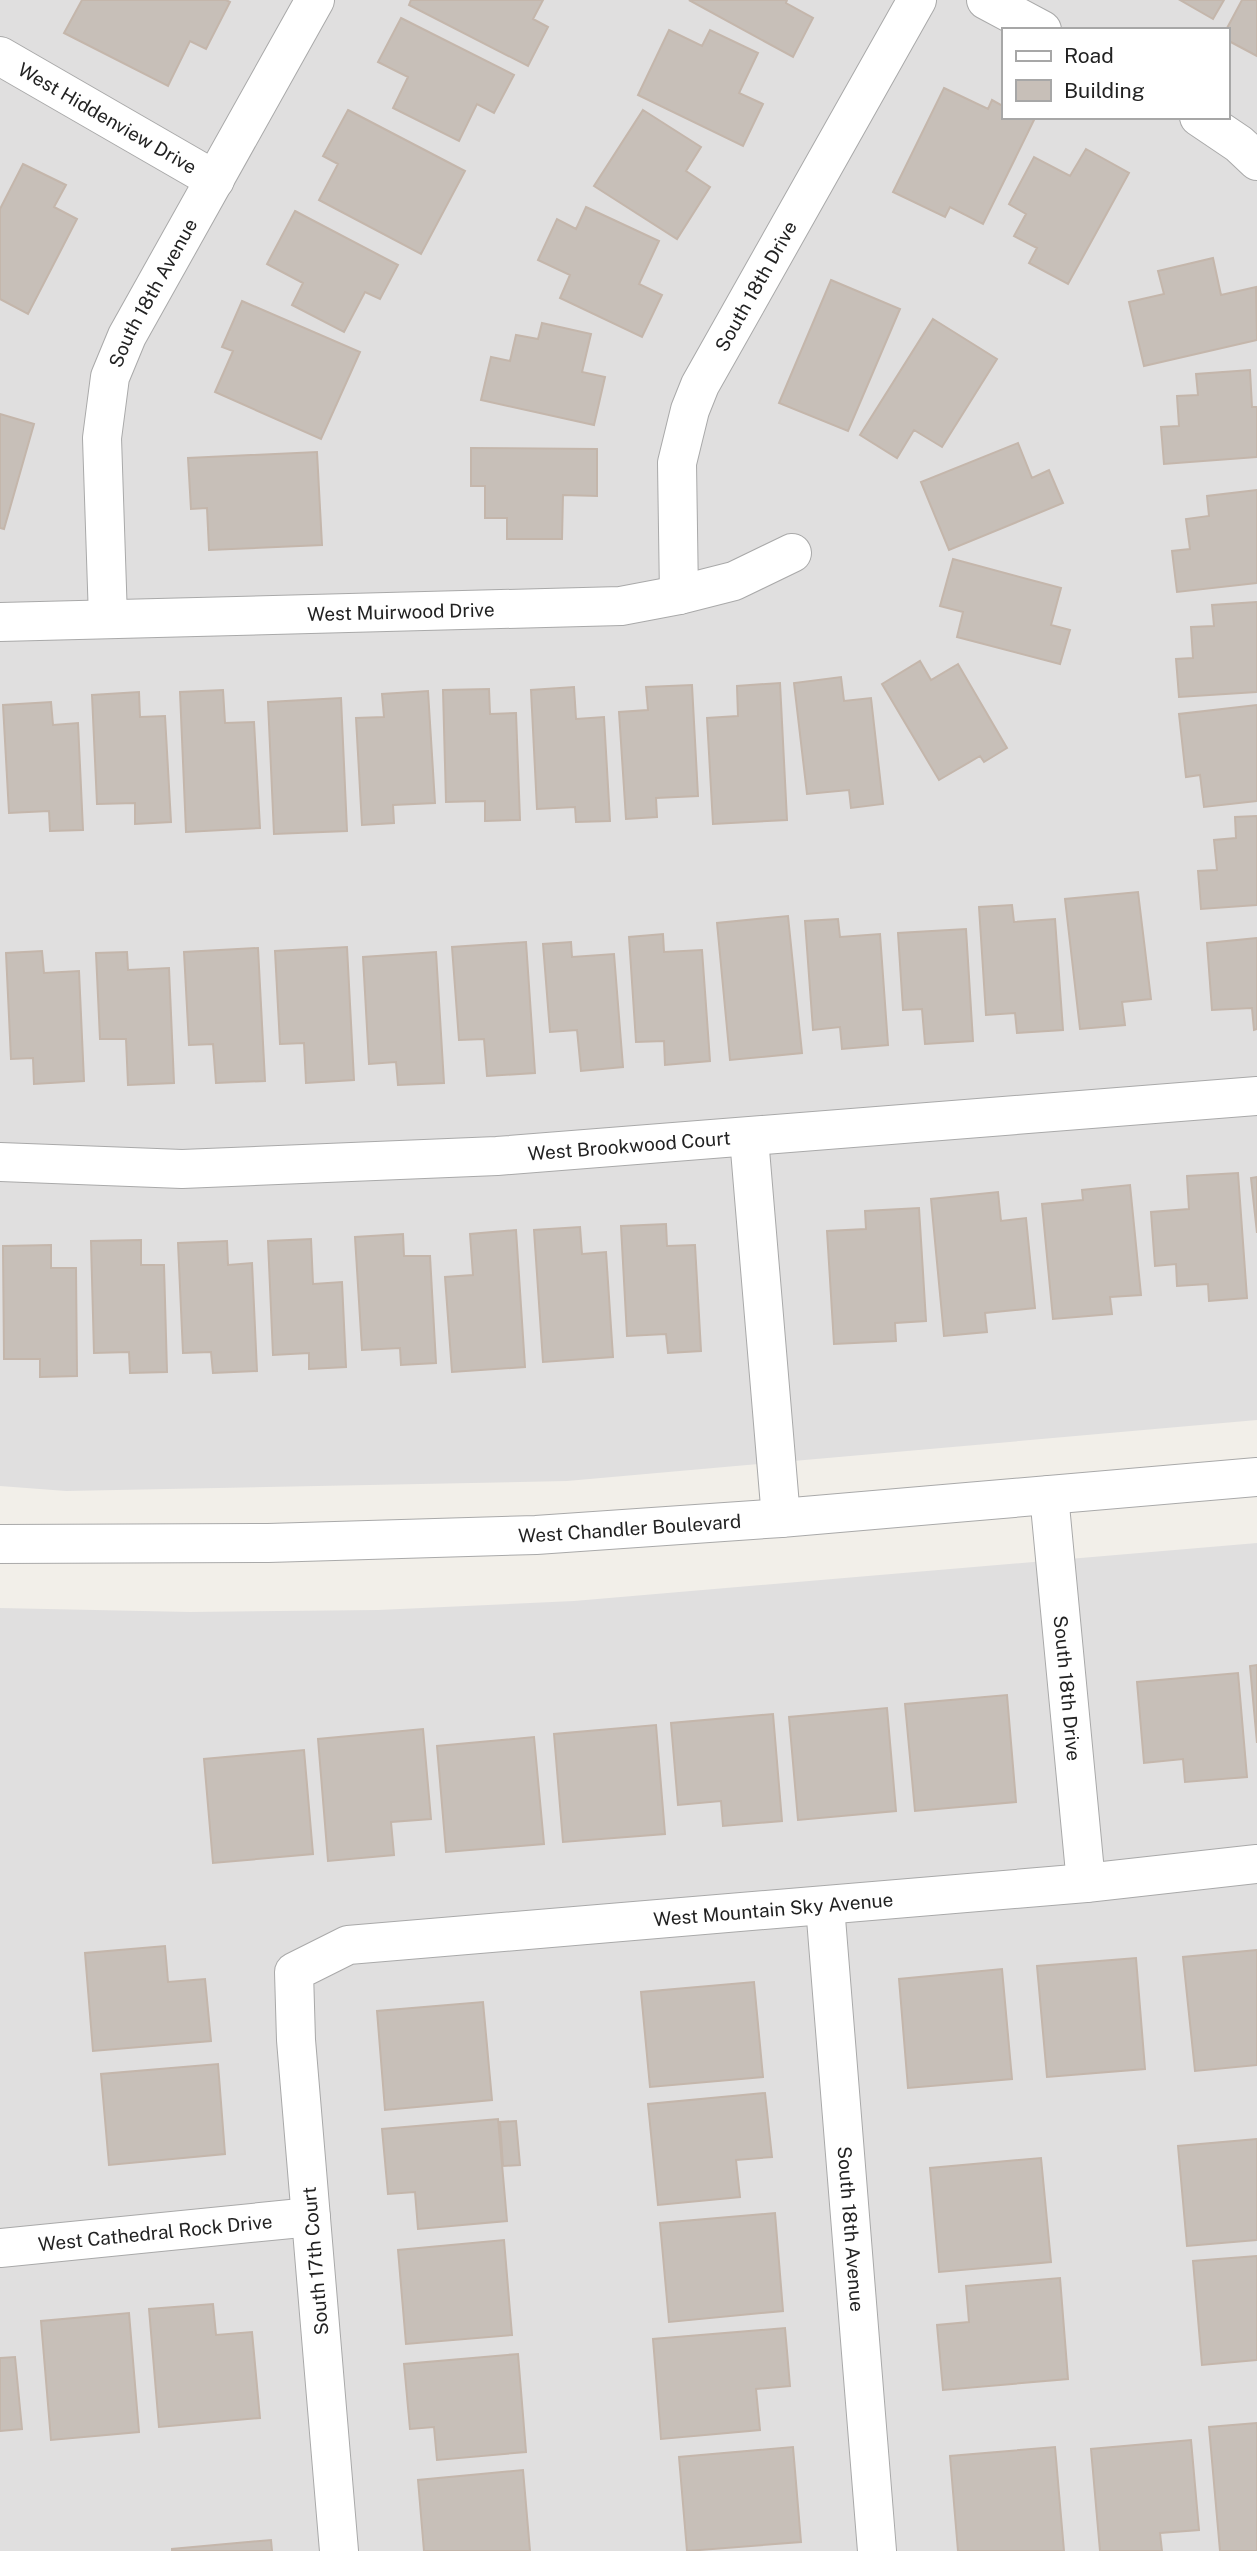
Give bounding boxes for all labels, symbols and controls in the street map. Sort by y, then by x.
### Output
legend [1002,28,1229,119]
text: Road [1064,43,1114,68]
street label: West Hiddenview Drive [14,58,201,178]
text: Building [1064,78,1145,103]
street label: South 18th Avenue [104,215,201,371]
street label: South 18th Drive [710,217,801,355]
street label: West Muirwood Drive [307,598,495,625]
street label: West Brookwood Court [527,1127,731,1165]
street label: West Chandler Boulevard [518,1510,742,1547]
street label: South 18th Drive [1050,1614,1085,1762]
street label: West Mountain Sky Avenue [653,1888,894,1930]
street label: South 18th Avenue [833,2145,869,2312]
street label: South 17th Court [298,2186,332,2336]
street label: West Cathedral Rock Drive [37,2210,273,2255]

